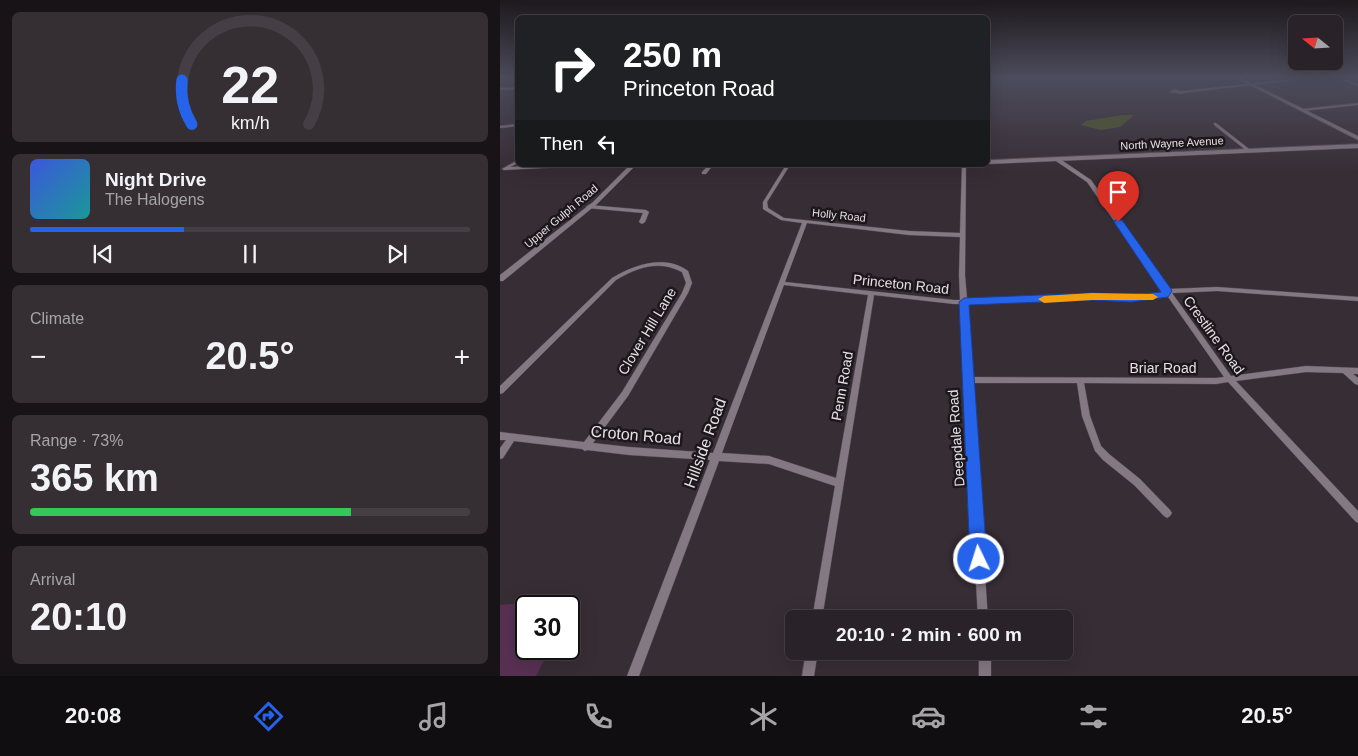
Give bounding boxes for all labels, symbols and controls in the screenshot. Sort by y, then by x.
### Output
north arrow [1288,15,1342,70]
map controls [1288,15,1343,70]
icon: right [540,35,605,100]
text: 250 m [623,35,722,74]
text: 22 [221,56,279,114]
text: Princeton Road [623,76,775,101]
text: km/h [231,113,269,133]
icon: left [593,130,621,158]
text: Then [540,133,583,154]
street label: North Wayne Avenue [1120,134,1224,152]
text: Night Drive [105,169,206,190]
pin [1097,171,1139,222]
icon: arrive [1104,178,1132,206]
street label: Upper Gulph Road [522,182,600,250]
text: The Halogens [105,191,205,208]
street label: Holly Road [812,206,866,224]
icon: previous [89,240,117,268]
icon: pause [236,240,264,268]
icon: next [383,240,411,268]
street label: Princeton Road [852,271,950,297]
street label: Clover Hill Lane [615,284,679,377]
street label: Crestline Road [1180,293,1248,377]
text: Climate [30,310,84,327]
text: 20.5° [205,335,295,377]
text: − [30,341,46,372]
text: + [454,341,470,372]
street label: Penn Road [828,350,856,422]
street label: Briar Road [1130,360,1196,376]
street label: Deepdale Road [945,389,967,487]
street label: Hillside Road [681,396,729,490]
street label: Croton Road [590,423,682,447]
text: Range · 73% [30,432,123,449]
text: 365 km [30,457,159,499]
position arrow [952,532,1004,584]
text: Arrival [30,571,75,588]
speed limit sign: 30 [515,595,580,660]
text: 20:10 [30,596,127,638]
text: 20:10 · 2 min · 600 m [836,624,1022,645]
icon: directions [251,699,286,734]
icon: music [416,699,451,734]
icon: phone [581,699,616,734]
icon: climate [746,699,781,734]
icon: car [911,699,946,734]
icon: filters [1076,699,1111,734]
text: 20:08 [65,703,121,728]
text: 20.5° [1241,703,1293,728]

